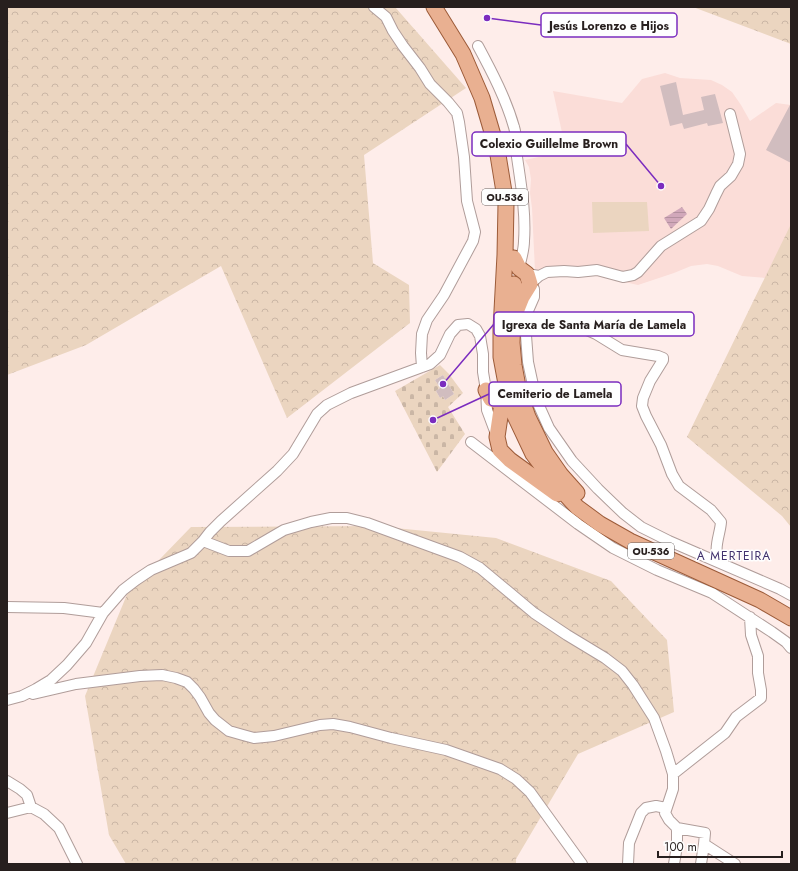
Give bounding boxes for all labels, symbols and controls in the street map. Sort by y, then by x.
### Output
callout: Jesús Lorenzo e Hijos [541,13,677,37]
text: Jesús Lorenzo e Hijos [547,17,670,35]
callout: Colexio Guillelme Brown [472,132,626,156]
text: Colexio Guillelme Brown [480,135,618,153]
road number: OU-536 [482,189,528,205]
callout: Igrexa de Santa María de Lamela [494,312,694,336]
text: Igrexa de Santa María de Lamela [502,316,686,334]
callout: Cemiterio de Lamela [489,382,621,406]
text: Cemiterio de Lamela [497,385,613,403]
road number: OU-536 [628,543,674,559]
district label: A MERTEIRA [697,547,771,565]
scale bar [658,833,782,859]
text: 100 m [664,838,697,856]

